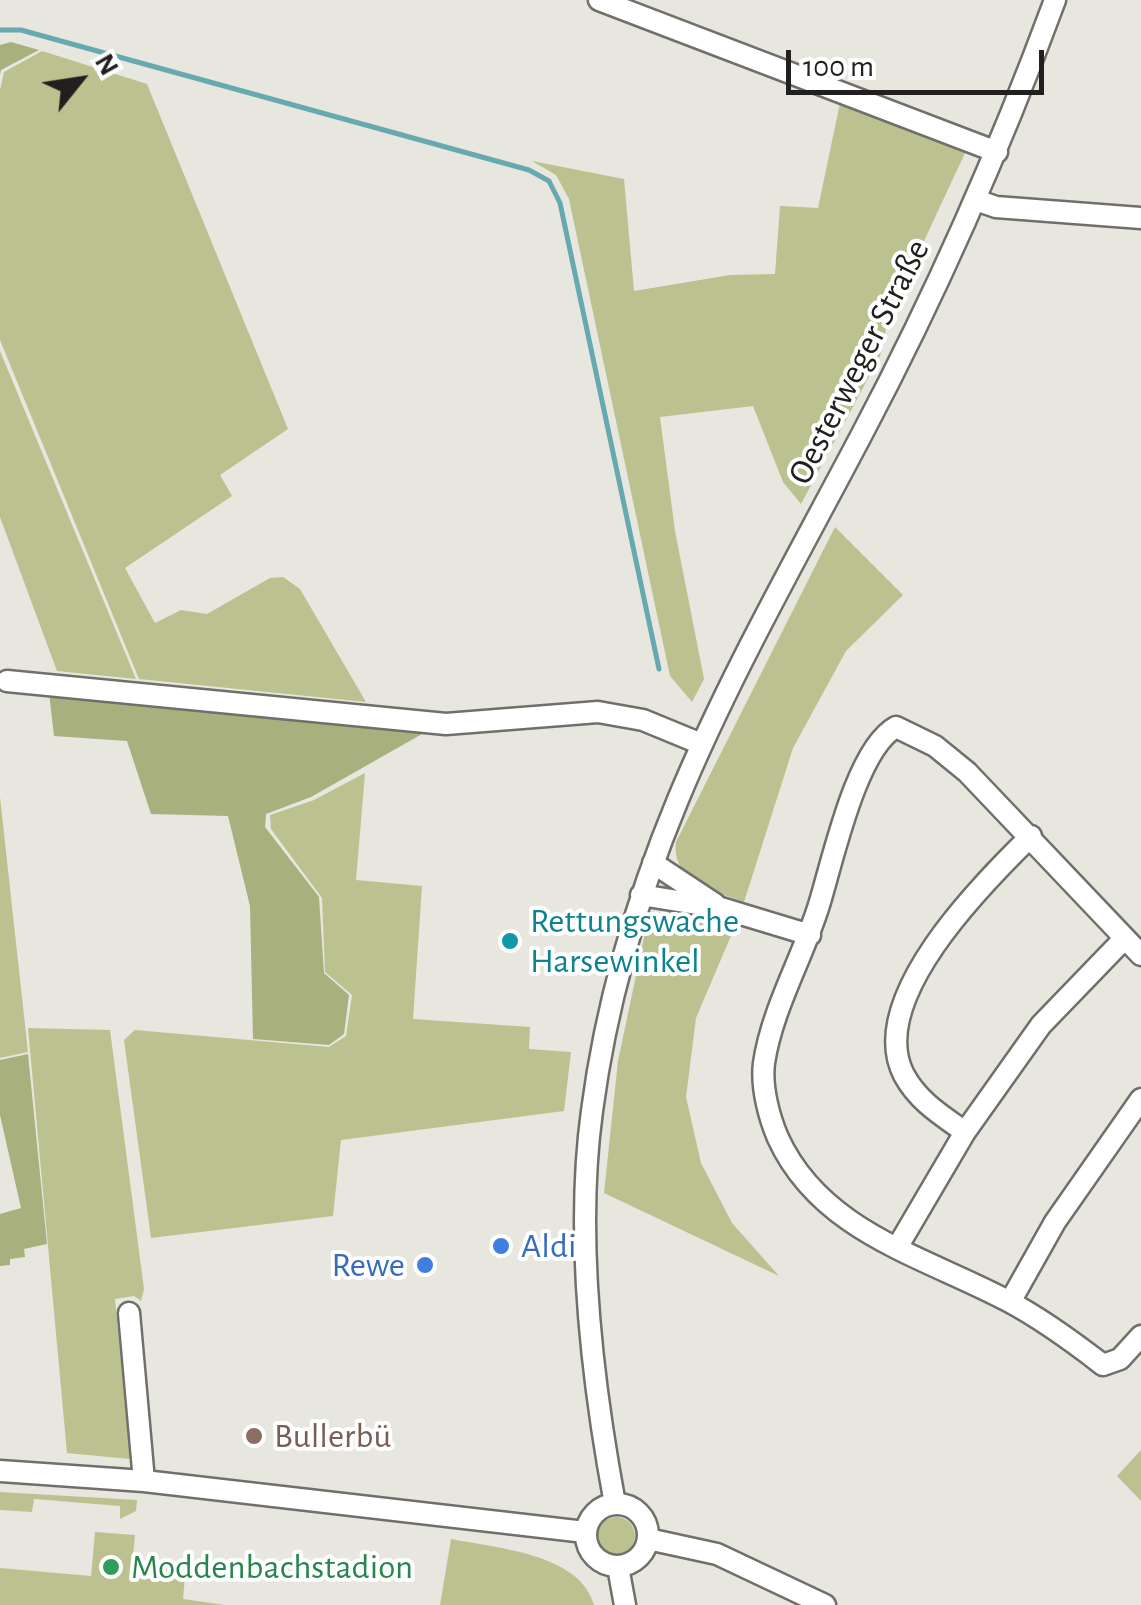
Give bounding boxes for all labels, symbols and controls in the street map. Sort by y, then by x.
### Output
north arrow [30,30,130,130]
scale bar [791,30,1048,92]
text: N [89,50,123,80]
text: 100 m [803,52,874,82]
street label: Oesterweger Straße [779,232,939,492]
place label: Rettungswache Harsewinkel [530,900,739,982]
marker: Rettungswache Harsewinkel [499,930,521,952]
place label: Aldi [521,1225,576,1267]
marker: Aldi [490,1235,512,1257]
place label: Rewe [331,1244,405,1286]
marker: Rewe [414,1254,436,1276]
place label: Bullerbü [274,1415,391,1457]
marker: Bullerbü [243,1425,265,1447]
place label: Moddenbachstadion [131,1546,413,1588]
marker: Moddenbachstadion [100,1556,122,1578]

